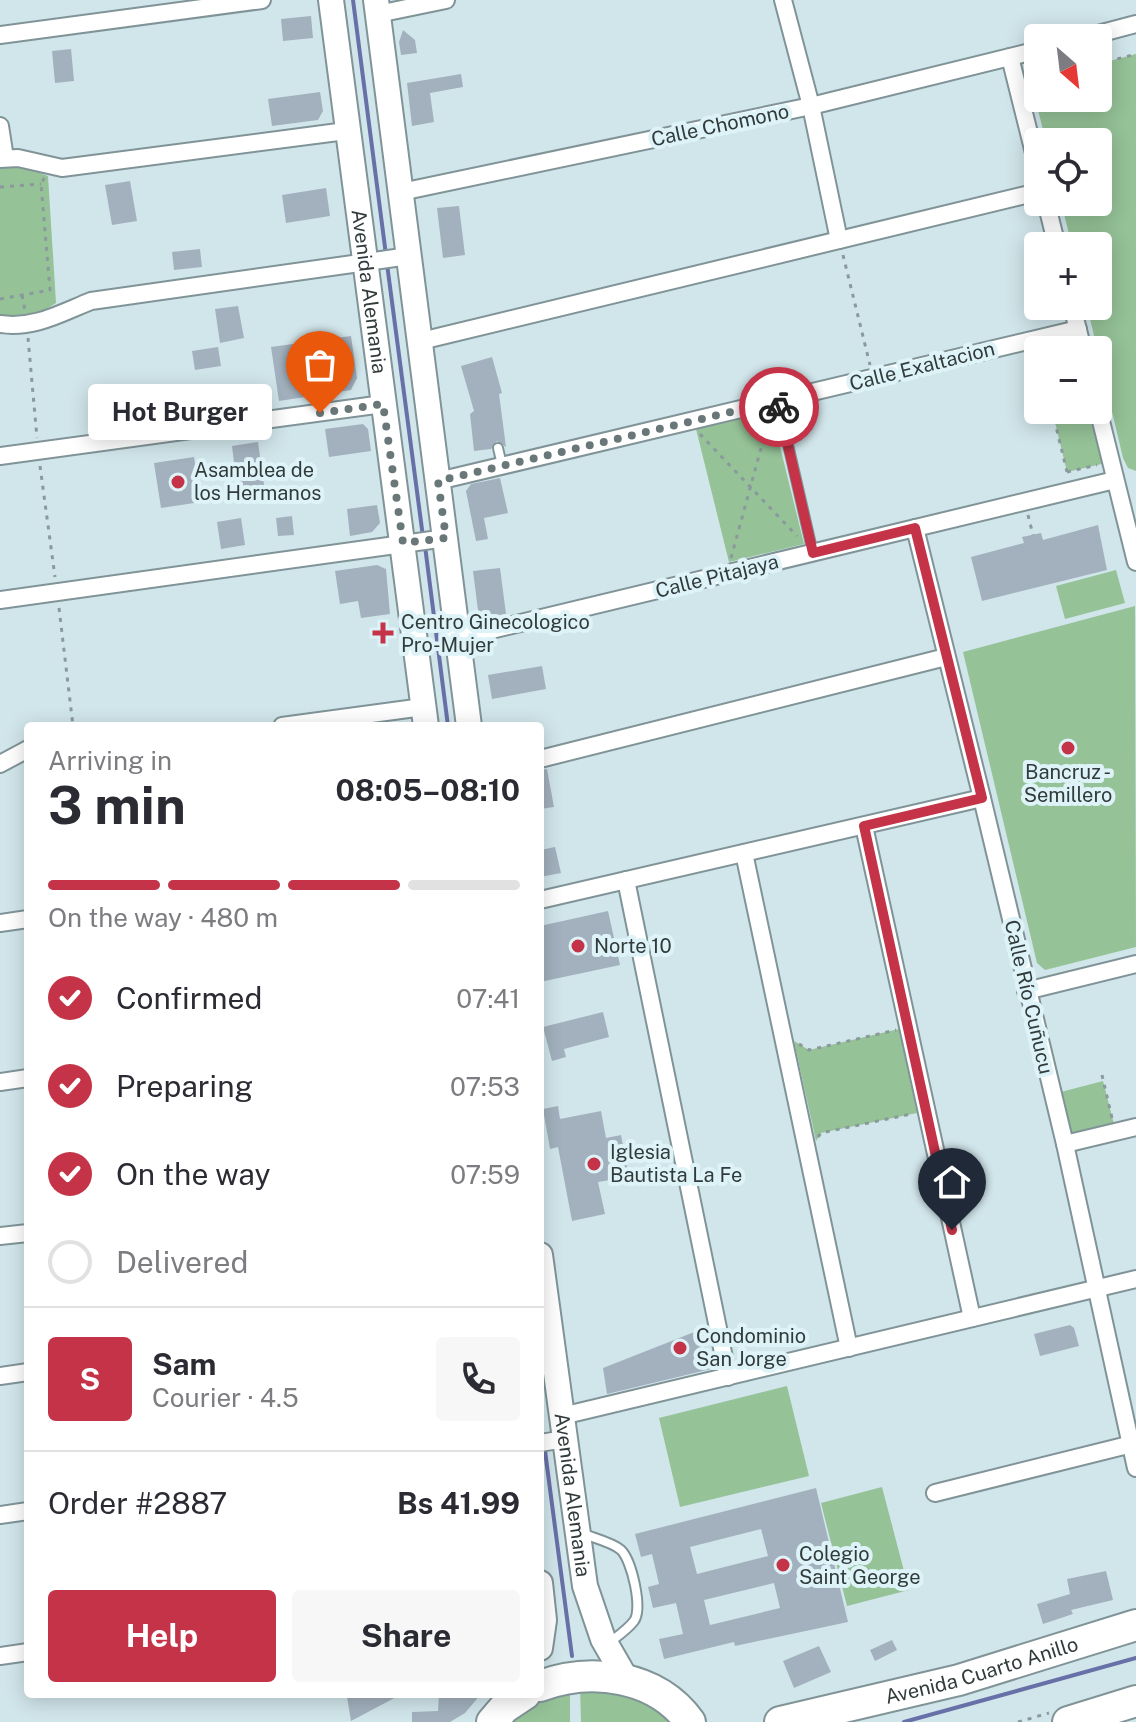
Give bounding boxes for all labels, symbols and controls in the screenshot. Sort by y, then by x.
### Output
north arrow [1024,24,1112,112]
map controls [1024,24,1112,424]
street label: Calle Chomono [649,99,791,151]
button: locate [1024,128,1112,216]
street label: Avenida Alemania [347,208,392,375]
button: + [1024,232,1112,320]
pin [286,331,354,413]
street label: Calle Exaltacion [847,336,997,396]
button: − [1024,336,1112,424]
icon: bag [298,343,342,387]
courier [739,367,819,447]
callout: Hot Burger [88,385,272,441]
icon: bike [757,385,801,429]
text: Hot Burger [112,396,248,427]
place label: Asamblea de los Hermanos [194,458,321,505]
marker: Asamblea de los Hermanos [169,473,187,491]
street label: Calle Pitajaya [653,549,781,603]
place label: Centro Ginecologico Pro-Mujer [401,610,590,657]
marker: Centro Ginecologico Pro-Mujer [372,622,394,644]
marker: Bancruz - Semillero [1059,739,1077,757]
text: Arriving in [48,745,172,776]
place label: Bancruz - Semillero [1024,760,1112,807]
text: 08:05–08:10 [336,772,520,808]
text: 3 min [48,775,186,836]
text: On the way · 480 m [48,902,278,933]
street label: Calle Río Cuñucu [1000,918,1058,1076]
place label: Norte 10 [594,934,672,958]
marker: Norte 10 [569,937,587,955]
icon: check [48,976,92,1020]
text: Confirmed [116,980,262,1016]
text: 07:41 [456,983,520,1014]
icon: check [48,1064,92,1108]
text: Preparing [116,1068,253,1104]
text: 07:53 [450,1071,520,1102]
place label: Iglesia Bautista La Fe [610,1140,742,1187]
pin [918,1148,986,1230]
icon: check [48,1152,92,1196]
marker: Iglesia Bautista La Fe [585,1155,603,1173]
text: On the way [116,1156,270,1192]
text: 07:59 [450,1159,520,1190]
icon: home [930,1160,974,1204]
text: Delivered [116,1244,248,1280]
place label: Condominio San Jorge [696,1324,806,1371]
button: phone [436,1337,520,1421]
marker: Condominio San Jorge [671,1339,689,1357]
text: Sam [152,1346,216,1382]
text: S [80,1361,100,1397]
text: Courier · 4.5 [152,1382,299,1413]
street label: Avenida Alemania [550,1411,596,1578]
text: Order #2887 [48,1485,227,1521]
text: Bs 41.99 [397,1485,520,1521]
place label: Colegio Saint George [799,1542,920,1589]
marker: Colegio Saint George [774,1556,792,1574]
button: Help [48,1590,276,1682]
button: Share [292,1590,520,1682]
street label: Avenida Cuarto Anillo [883,1632,1081,1709]

